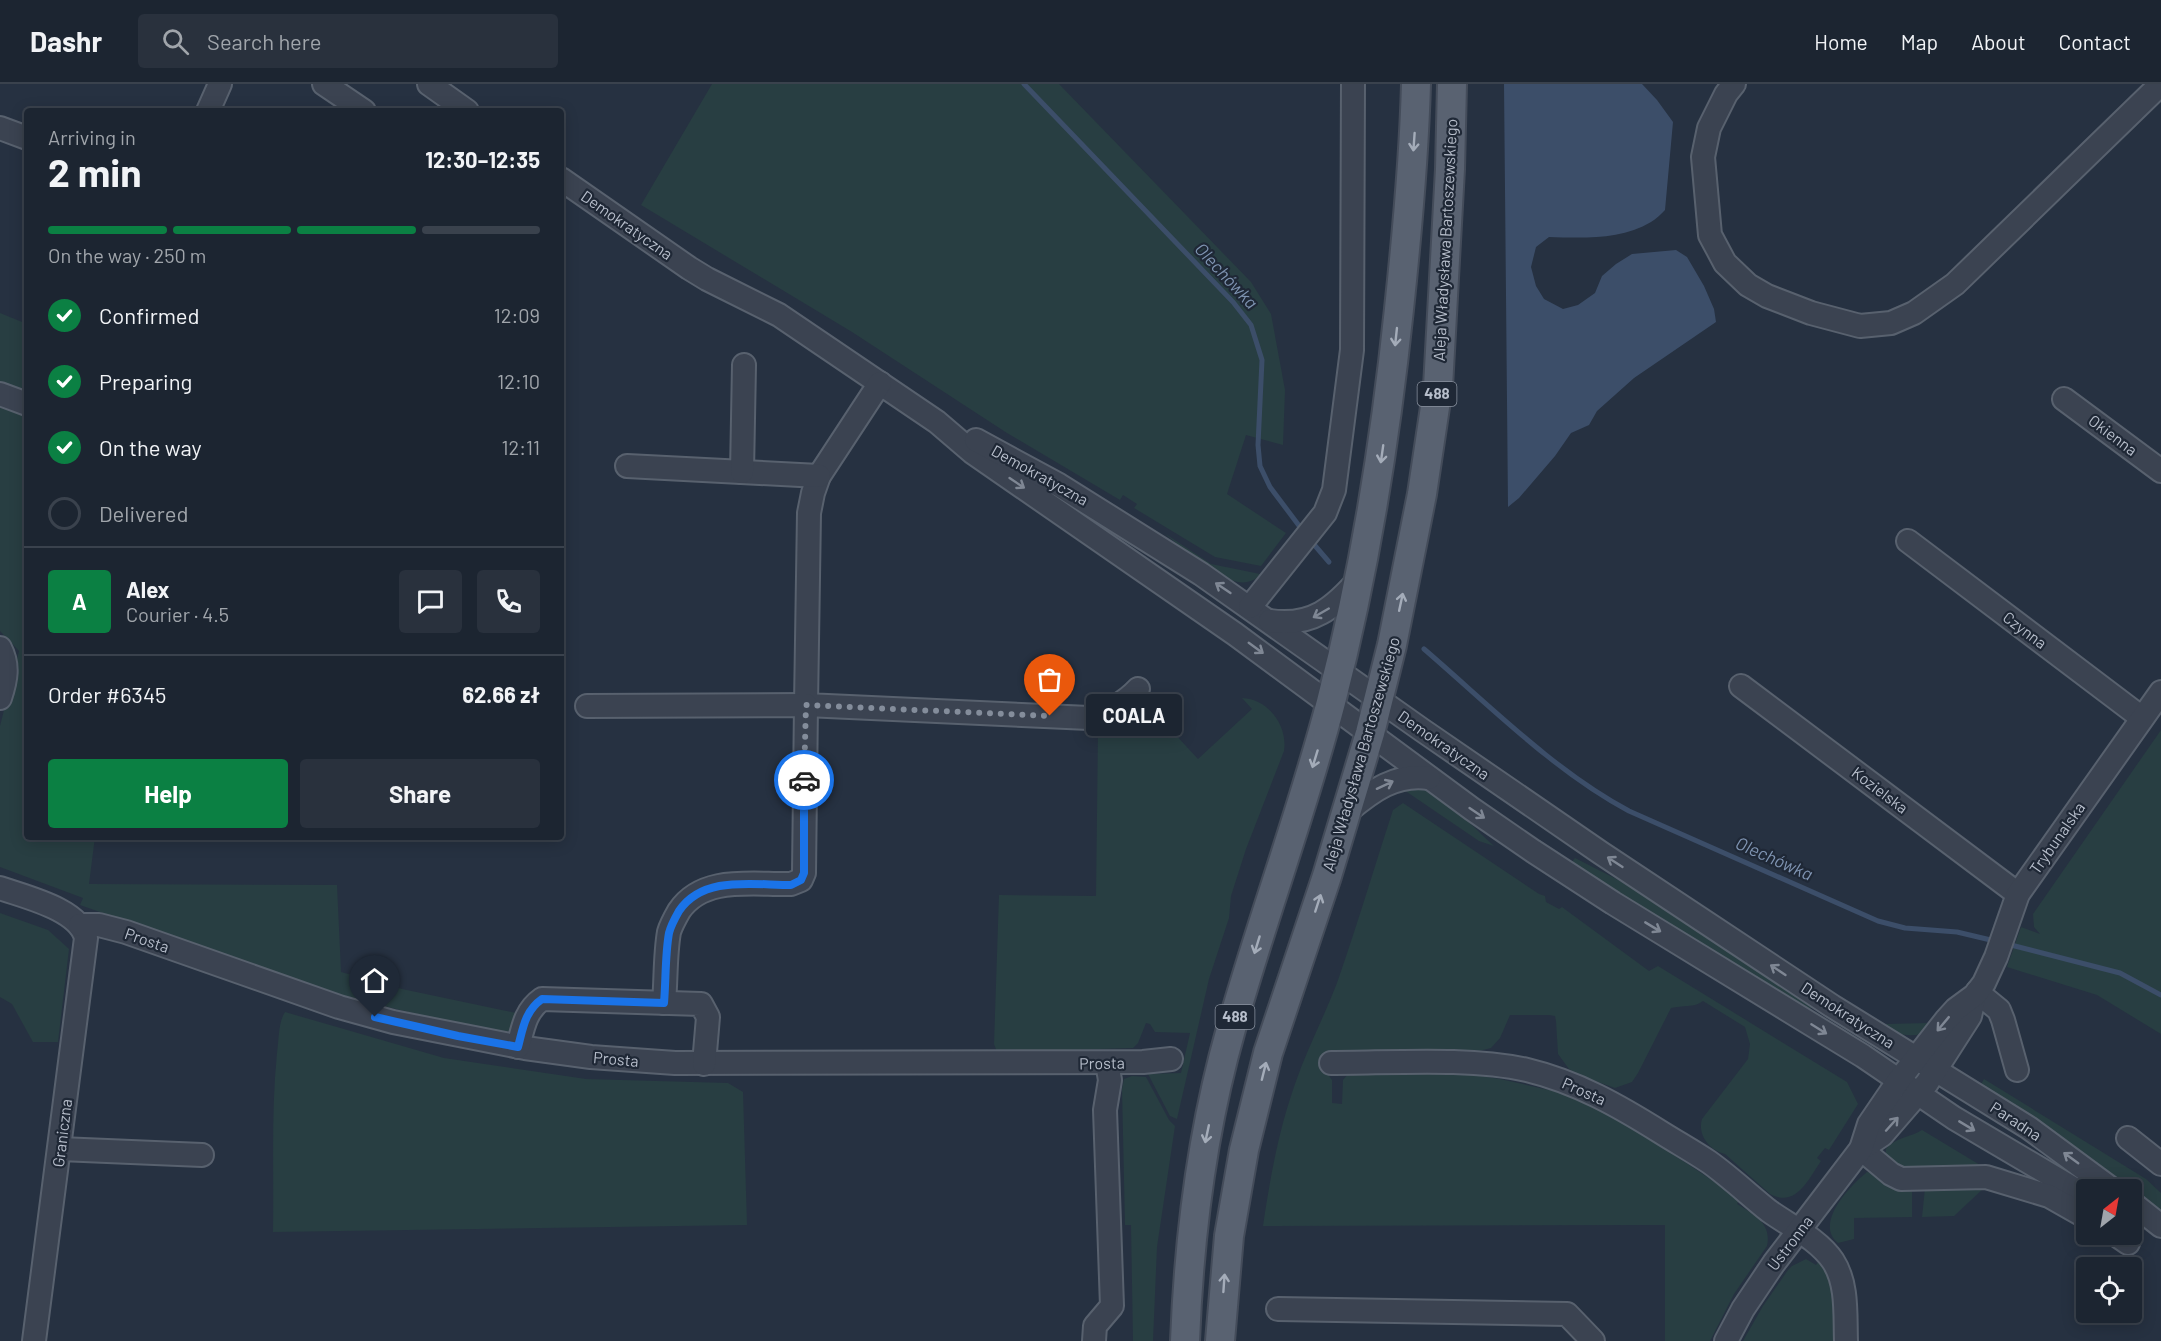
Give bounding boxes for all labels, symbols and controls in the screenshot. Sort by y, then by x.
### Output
search box [138,14,558,68]
text: Dashr [30,24,102,58]
icon: search [159,25,192,58]
text: Search here [207,28,321,54]
text: Home [1814,29,1868,54]
text: Map [1901,29,1938,54]
text: About [1971,29,2026,54]
text: Contact [2059,29,2131,54]
street label: Aleja Władysława Bartoszewskiego [1429,118,1460,362]
text: Arriving in [48,125,136,149]
one-way arrow [1408,132,1419,152]
text: 12:30–12:35 [425,146,540,172]
text: 2 min [48,148,141,195]
street label: Demokratyczna [578,186,677,263]
water label: Olechówka [1191,238,1263,313]
text: On the way · 250 m [48,243,206,267]
icon: check [48,299,81,332]
text: Confirmed [99,302,199,328]
text: 12:09 [494,303,540,327]
one-way arrow [1390,326,1401,346]
icon: check [48,365,81,398]
text: Preparing [99,368,192,394]
text: 12:10 [497,369,540,393]
road number: 488 [1418,382,1456,406]
street label: Okienna [2085,410,2141,459]
icon: check [48,431,81,464]
text: On the way [99,434,202,460]
text: 12:11 [501,435,540,459]
street label: Demokratyczna [989,440,1092,509]
one-way arrow [1376,443,1387,463]
one-way arrow [1008,477,1024,489]
text: Delivered [99,500,188,526]
button: chat [399,570,462,633]
button: phone [477,570,540,633]
text: Alex [126,576,169,602]
one-way arrow [1215,582,1231,594]
text: A [72,588,87,614]
one-way arrow [1396,592,1408,611]
text: Courier · 4.5 [126,602,229,626]
one-way arrow [1313,607,1330,619]
street label: Czynna [2000,607,2051,652]
street label: Aleja Władysława Bartoszewskiego [1318,635,1403,873]
one-way arrow [1247,642,1263,655]
pin [1024,654,1075,716]
icon: bag [1033,663,1066,696]
text: Order #6345 [48,681,166,707]
text: 62.66 zł [462,681,540,707]
callout: COALA [1086,695,1182,737]
text: COALA [1103,703,1165,727]
street label: Demokratyczna [1395,706,1494,783]
one-way arrow [1309,749,1320,768]
courier [774,750,834,810]
button: Help [48,759,288,828]
button: Share [300,759,540,828]
street label: Kozielska [1848,762,1912,817]
icon: car [788,764,821,797]
one-way arrow [1376,779,1394,790]
street label: Trybunalska [2025,798,2088,877]
one-way arrow [1468,806,1485,819]
water label: Olechówka [1732,831,1816,885]
one-way arrow [1608,856,1624,868]
one-way arrow [1314,894,1325,913]
one-way arrow [1644,922,1661,934]
street label: Prosta [123,923,172,956]
one-way arrow [1250,935,1261,954]
pin [349,955,400,1017]
icon: home [358,964,391,997]
one-way arrow [1770,964,1787,976]
street label: Demokratyczna [1798,977,1898,1052]
road number: 488 [1216,1005,1254,1029]
one-way arrow [1936,1016,1949,1032]
one-way arrow [1811,1023,1827,1035]
street label: Prosta [592,1047,640,1070]
street label: Prosta [1079,1053,1125,1072]
one-way arrow [1258,1061,1270,1080]
street label: Prosta [1559,1073,1609,1109]
street label: Paradna [1987,1097,2045,1144]
street label: Graniczna [48,1098,75,1168]
one-way arrow [1885,1117,1899,1132]
one-way arrow [1958,1121,1975,1133]
one-way arrow [1201,1124,1213,1143]
one-way arrow [2064,1152,2080,1164]
north arrow [2076,1179,2142,1245]
map controls [2076,1179,2142,1323]
street label: Ustronna [1763,1212,1816,1274]
button: locate [2076,1257,2142,1323]
one-way arrow [1219,1273,1230,1293]

